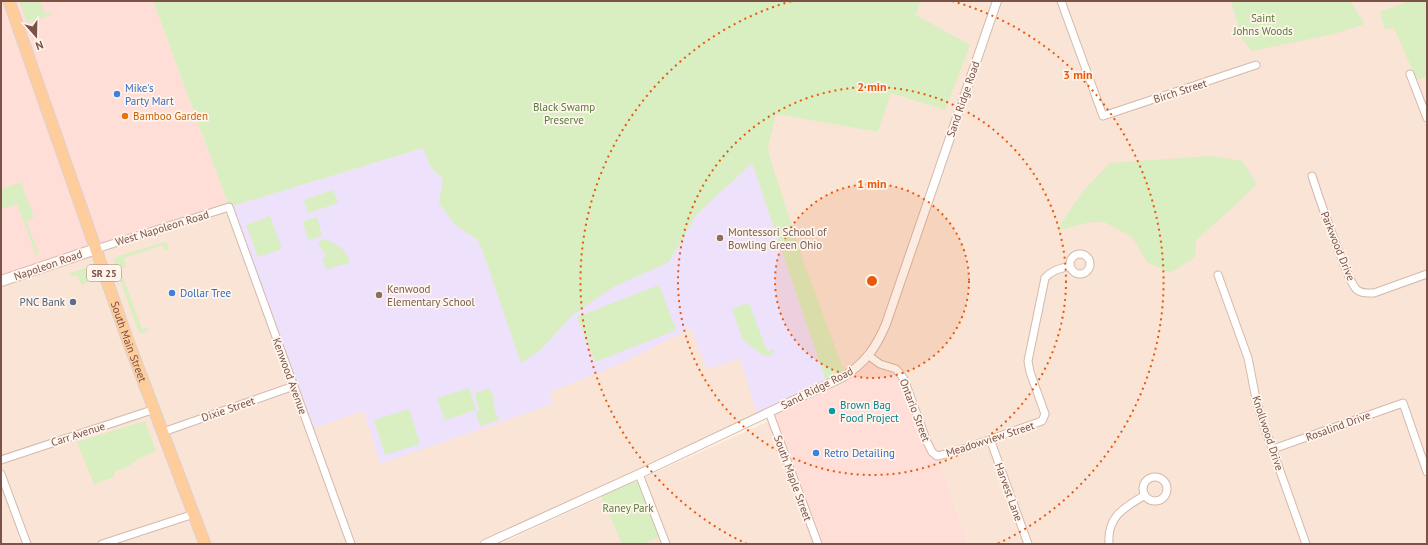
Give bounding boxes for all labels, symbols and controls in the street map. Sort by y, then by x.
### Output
park label: Saint Johns Woods [1232,11,1293,38]
north arrow [16,16,56,56]
text: N [34,38,45,53]
street label: Sand Ridge Road [943,59,983,139]
text: 3 min [1063,67,1093,82]
street label: Birch Street [1152,76,1209,106]
text: 2 min [857,79,887,94]
place label: Mike's Party Mart [125,81,174,108]
marker: Mike's Party Mart [112,89,122,99]
park label: Black Swamp Preserve [533,100,595,127]
place label: Bamboo Garden [133,109,208,123]
marker: Bamboo Garden [120,111,130,121]
text: 1 min [857,176,887,191]
street label: West Napoleon Road [114,207,211,249]
street label: Parkwood Drive [1318,209,1358,283]
place label: Montessori School of Bowling Green Ohio [728,225,827,252]
marker: Montessori School of Bowling Green Ohio [715,233,725,243]
street label: Napoleon Road [12,247,84,283]
road number: SR 25 [87,265,121,281]
centre of rings [865,274,879,288]
place label: Kenwood Elementary School [387,282,475,309]
place label: Dollar Tree [180,286,231,300]
marker: Dollar Tree [167,288,177,298]
marker: Kenwood Elementary School [374,290,384,300]
place label: PNC Bank [20,295,66,309]
marker: PNC Bank [68,297,78,307]
street label: South Main Street [108,299,150,384]
street label: Kenwood Avenue [270,336,310,417]
street label: Sand Ridge Road [778,364,856,412]
street label: Ontario Street [897,377,934,444]
street label: Dixie Street [200,393,257,425]
street label: Knollwood Drive [1249,394,1287,473]
place label: Brown Bag Food Project [840,398,899,425]
marker: Brown Bag Food Project [827,406,837,416]
street label: Rosalind Drive [1304,408,1373,444]
street label: Meadowview Street [944,418,1036,460]
street label: Carr Avenue [49,419,107,449]
street label: South Maple Street [771,433,815,523]
place label: Retro Detailing [824,446,895,460]
marker: Retro Detailing [811,448,821,458]
street label: Harvest Lane [992,461,1026,524]
park label: Raney Park [602,501,654,515]

